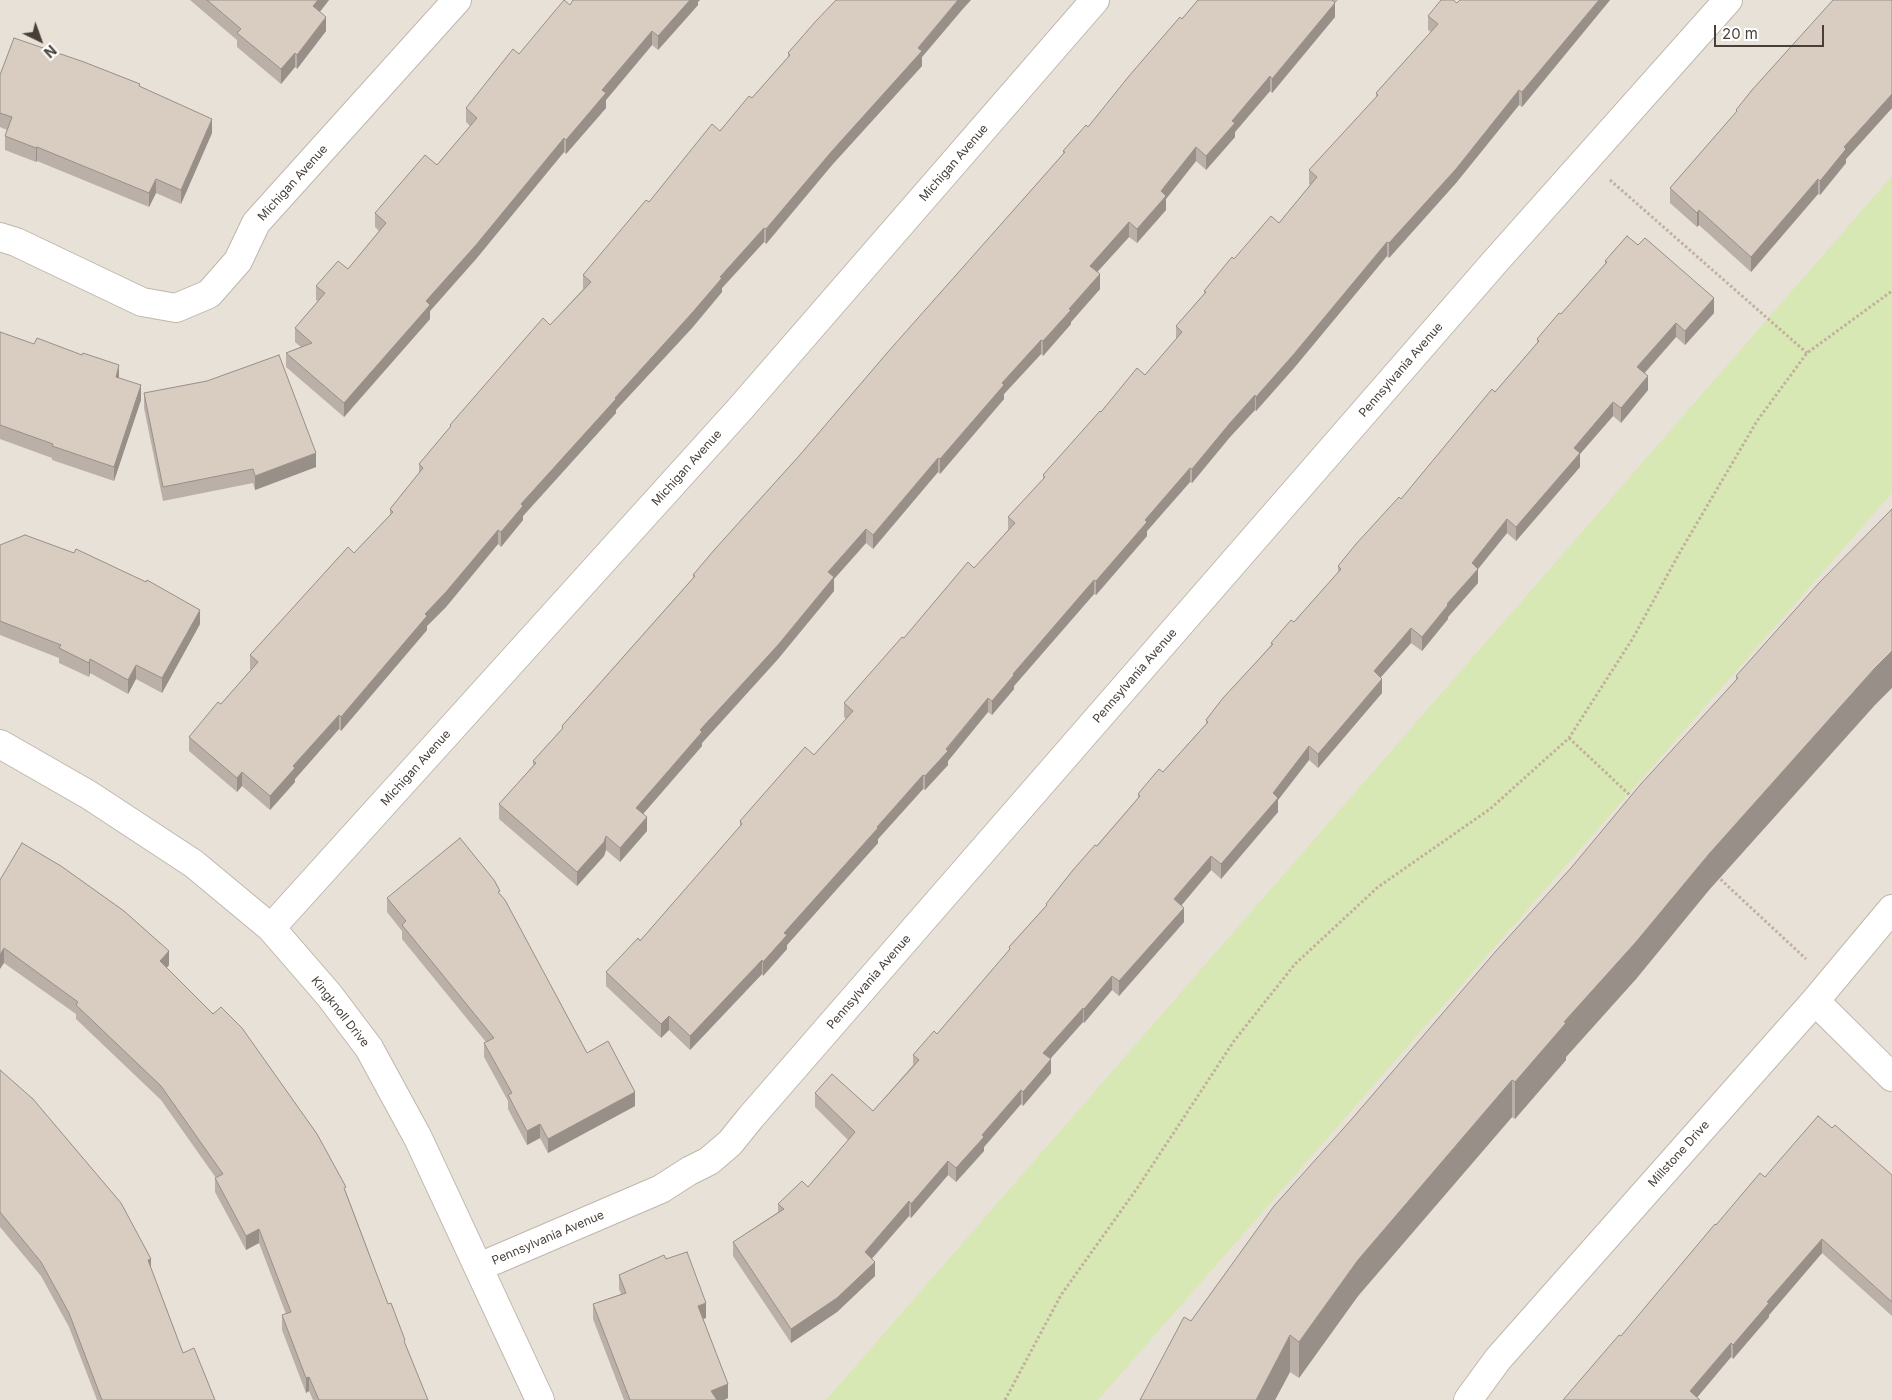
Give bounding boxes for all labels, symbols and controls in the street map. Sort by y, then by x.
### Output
north arrow [15,15,65,65]
scale bar [1717,15,1827,47]
text: 20 m [1722,24,1758,43]
text: N [41,42,60,61]
street label: Michigan Avenue [917,122,991,204]
street label: Michigan Avenue [255,142,331,224]
street label: Pennsylvania Avenue [1356,320,1446,420]
street label: Michigan Avenue [649,427,725,509]
street label: Pennsylvania Avenue [1090,626,1180,726]
street label: Michigan Avenue [378,727,454,809]
street label: Pennsylvania Avenue [824,932,914,1032]
street label: Kingknoll Drive [308,974,372,1050]
street label: Millstone Drive [1646,1118,1712,1190]
street label: Pennsylvania Avenue [490,1208,606,1268]

